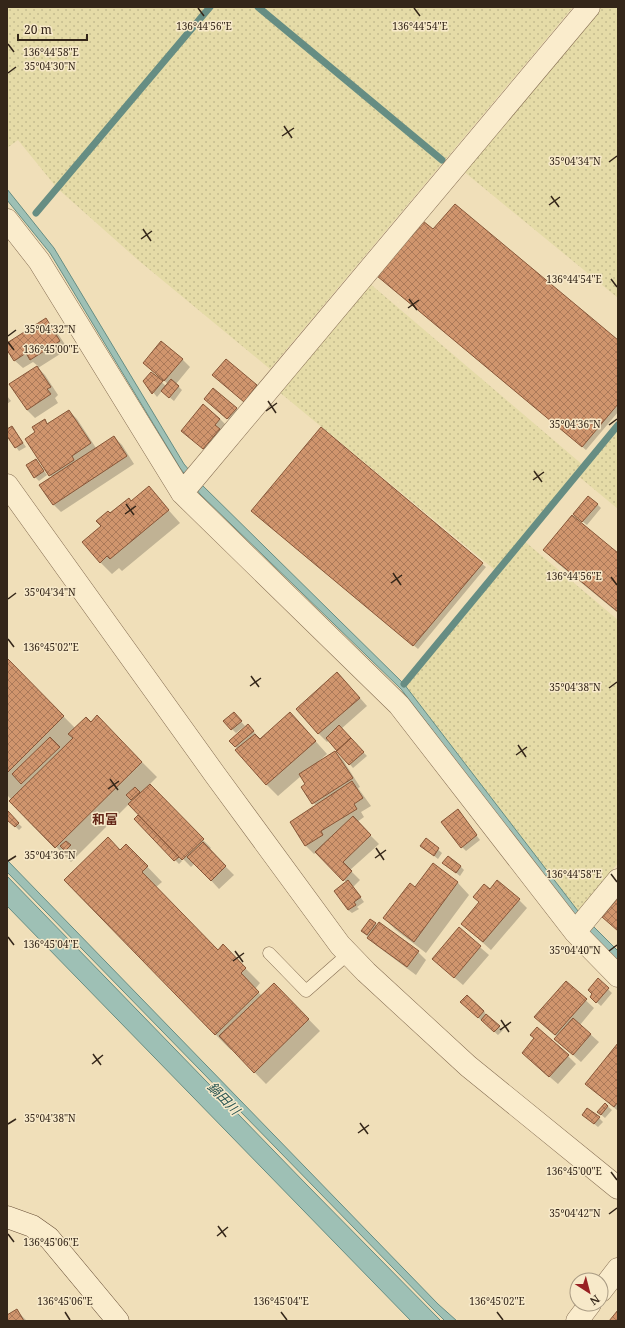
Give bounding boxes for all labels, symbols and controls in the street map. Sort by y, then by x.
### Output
scale bar [18,16,87,42]
text: 136°44'56"E [176,19,232,33]
text: 136°44'54"E [392,19,448,33]
text: 20 m [24,21,52,38]
text: 136°44'58"E [23,45,79,59]
text: 35°04'30"N [24,59,76,73]
text: 35°04'34"N [549,154,601,168]
text: 136°44'54"E [546,272,602,286]
text: 35°04'32"N [24,322,76,336]
text: 136°45'00"E [23,342,79,356]
text: 35°04'36"N [549,417,601,431]
text: 136°44'56"E [546,569,602,583]
text: 35°04'34"N [24,585,76,599]
text: 136°45'02"E [23,640,79,654]
text: 35°04'38"N [549,680,601,694]
district label: 和富 [92,810,118,828]
text: 35°04'36"N [24,848,76,862]
text: 136°44'58"E [546,867,602,881]
text: 136°45'04"E [23,937,79,951]
text: 35°04'40"N [549,943,601,957]
water label: 鍋田川 [204,1078,245,1120]
text: 35°04'38"N [24,1111,76,1125]
text: 136°45'00"E [546,1164,602,1178]
text: 35°04'42"N [549,1206,601,1220]
text: 136°45'06"E [23,1235,79,1249]
north arrow [569,1272,609,1312]
text: N [587,1292,603,1309]
text: 136°45'06"E [37,1294,93,1308]
text: 136°45'04"E [253,1294,309,1308]
text: 136°45'02"E [469,1294,525,1308]

